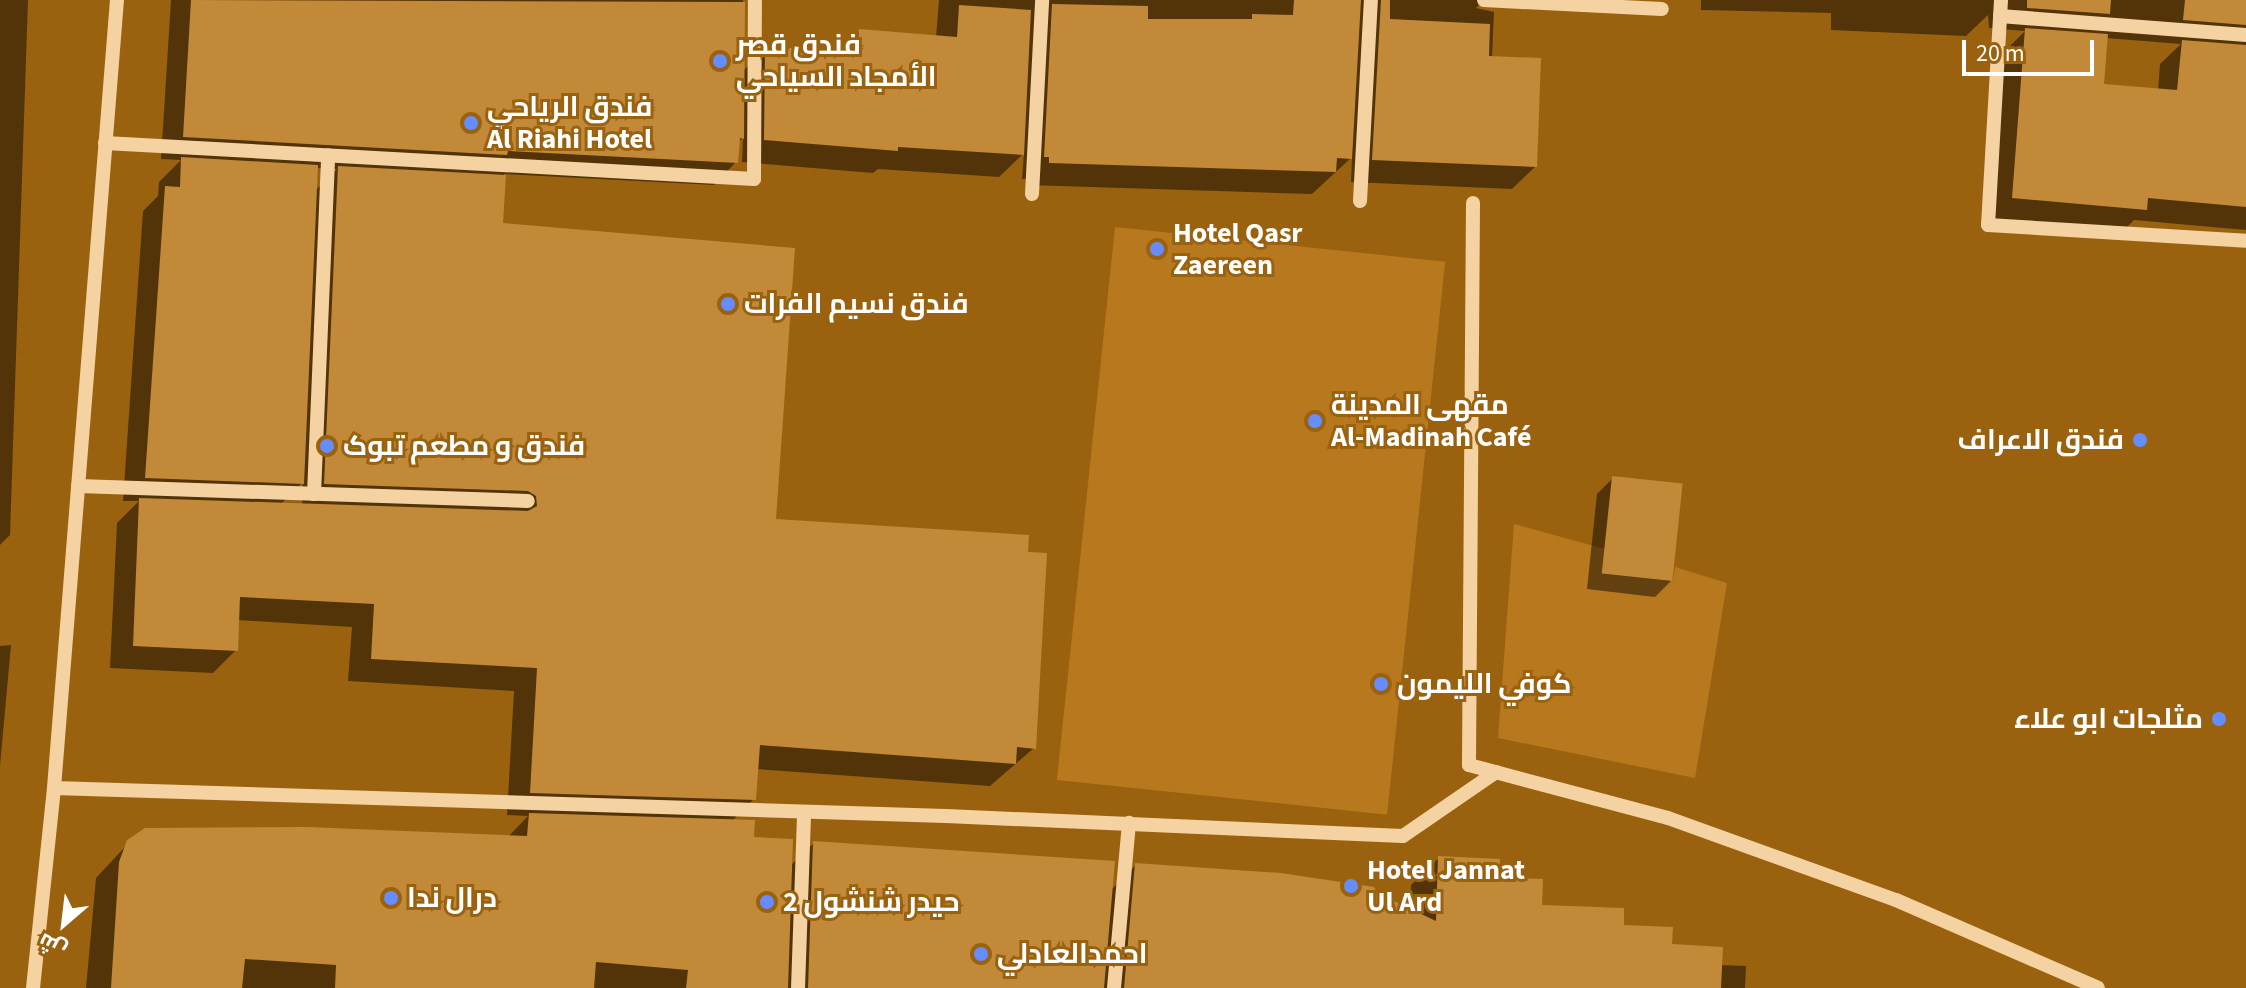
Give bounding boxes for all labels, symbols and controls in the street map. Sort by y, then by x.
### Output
scale bar [1966,24,2098,74]
place label: فندق قصر الأمجاد السياحي [736,28,937,94]
text: 20 m [1976,36,2025,71]
marker: فندق قصر الأمجاد السياحي [711,52,729,70]
place label: فندق الرياحي Al Riahi Hotel [487,90,652,156]
marker: فندق الرياحي Al Riahi Hotel [462,114,480,132]
place label: Hotel Qasr Zaereen [1173,216,1302,282]
marker: Hotel Qasr Zaereen [1148,240,1166,258]
place label: فندق نسيم الفرات [744,287,969,321]
marker: فندق نسيم الفرات [719,295,737,313]
place label: مقهى المدينة Al-Madinah Café [1331,388,1531,454]
marker: مقهى المدينة Al-Madinah Café [1306,412,1324,430]
place label: فندق الاعراف [1958,423,2124,457]
place label: فندق و مطعم تبوک [343,429,585,463]
marker: فندق الاعراف [2131,431,2149,449]
marker: فندق و مطعم تبوک [318,437,336,455]
place label: كوفي الليمون [1397,667,1572,701]
marker: كوفي الليمون [1372,675,1390,693]
place label: مثلجات ابو علاء [2014,702,2203,736]
marker: مثلجات ابو علاء [2210,710,2228,728]
place label: Hotel Jannat Ul Ard [1367,853,1525,919]
marker: Hotel Jannat Ul Ard [1342,877,1360,895]
place label: درال ندا [407,881,497,915]
north arrow [24,884,104,964]
place label: حيدر شنشول 2 [783,885,960,919]
marker: درال ندا [382,889,400,907]
marker: حيدر شنشول 2 [758,893,776,911]
text: ش [33,924,73,966]
place label: احمدالعادلي [997,937,1148,971]
marker: احمدالعادلي [972,945,990,963]

